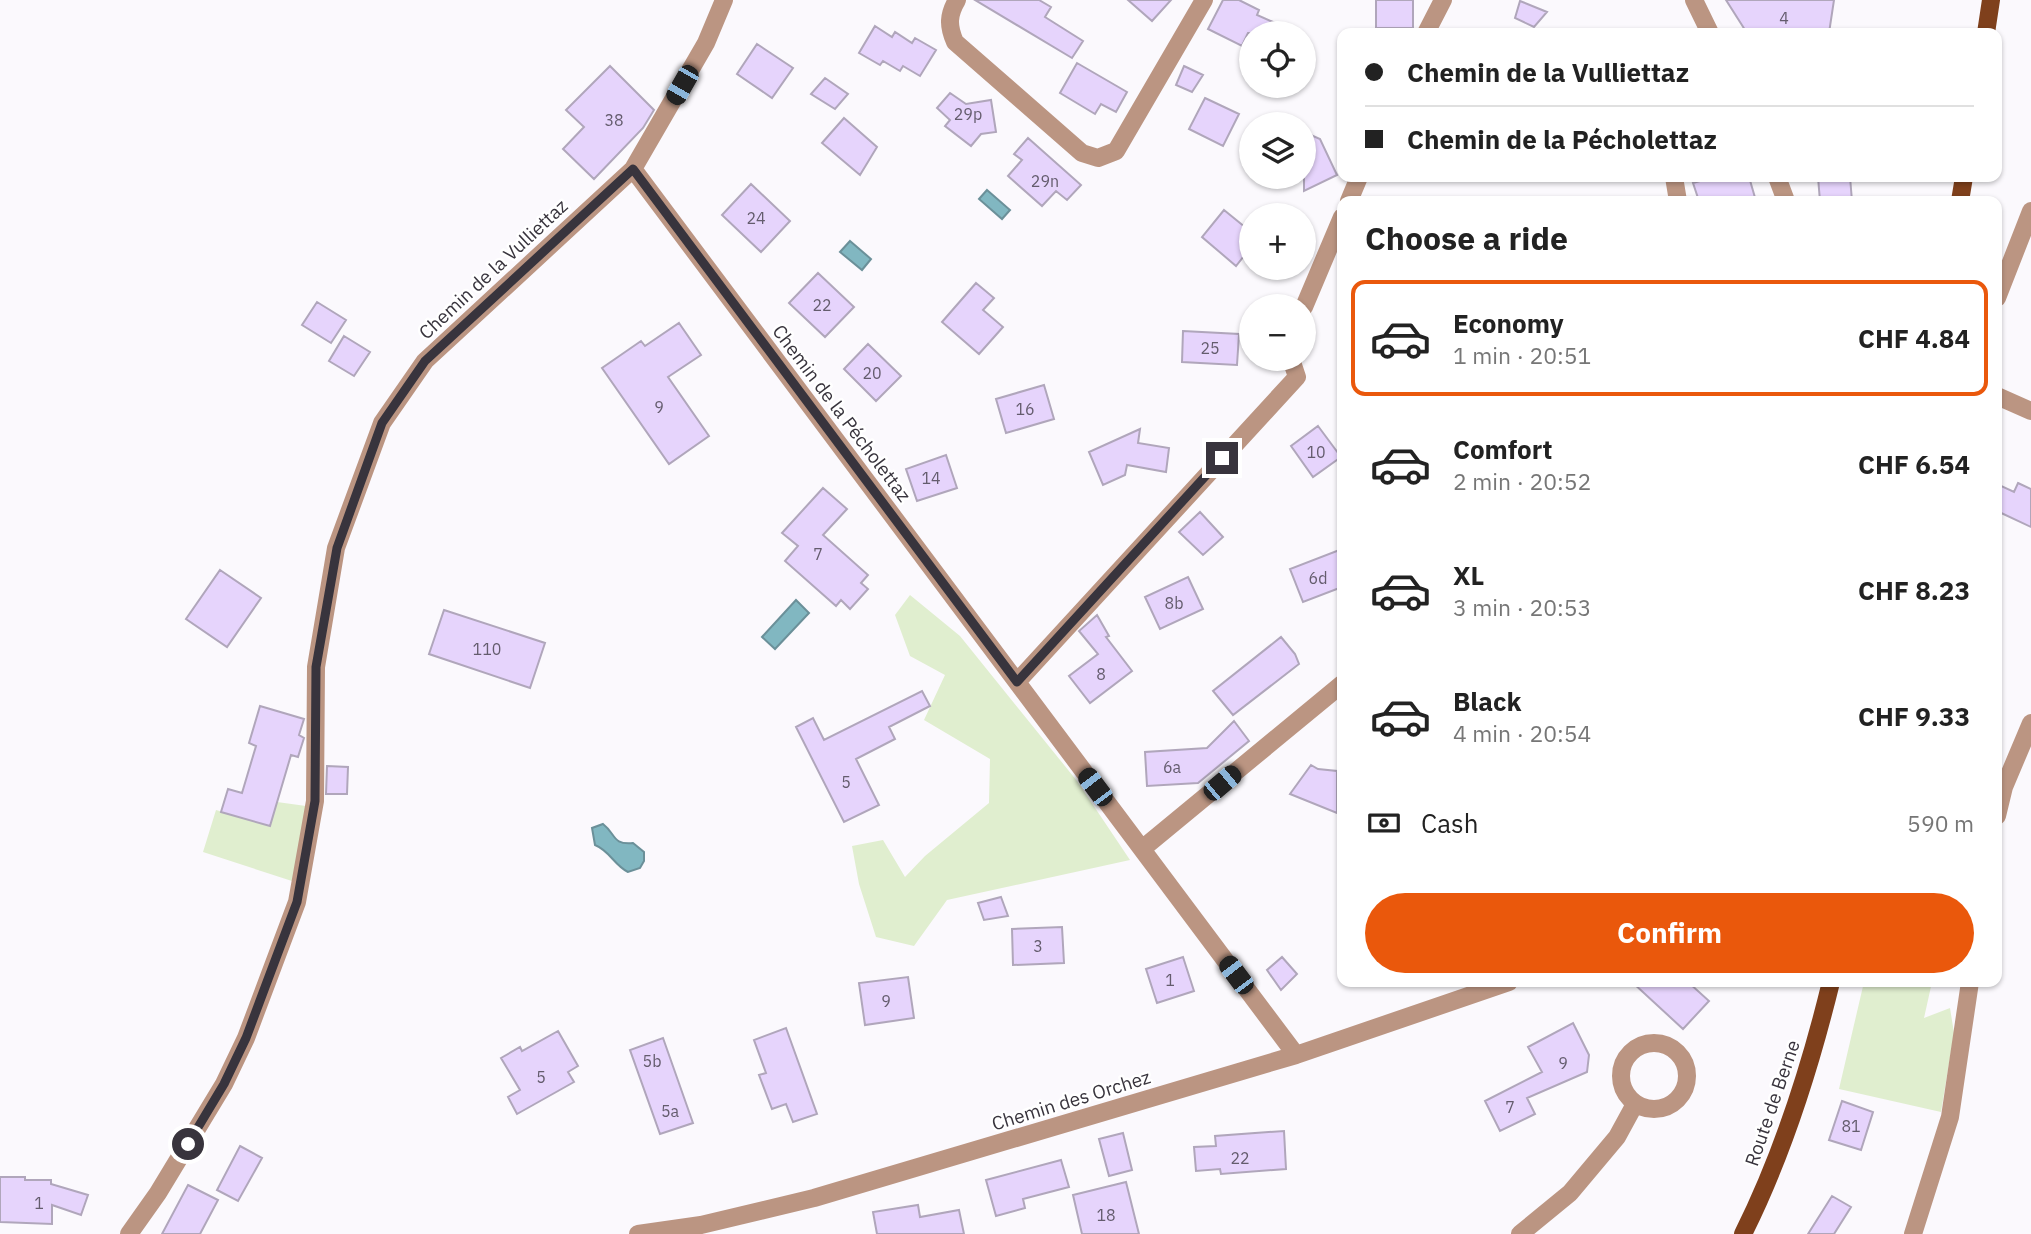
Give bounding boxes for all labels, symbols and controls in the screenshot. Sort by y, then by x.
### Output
house number: 4 [1779,8,1789,28]
map controls [1239,21,1316,371]
button: locate [1239,21,1316,98]
text: Chemin de la Vulliettaz [1407,55,1689,89]
car [663,62,702,108]
house number: 29p [954,104,982,124]
house number: 38 [604,110,624,130]
button: layers [1239,112,1316,189]
text: Chemin de la Pécholettaz [1407,122,1717,156]
house number: 29n [1031,171,1059,191]
street label: Chemin de la Vulliettaz [414,194,573,344]
button: + [1239,203,1316,280]
house number: 24 [746,208,766,228]
text: Choose a ride [1365,217,1568,259]
button: − [1239,294,1316,371]
house number: 22 [812,295,832,315]
text: Economy [1453,306,1564,340]
icon: car [1369,307,1432,370]
street label: Chemin de la Pécholettaz [768,320,917,506]
text: CHF 4.84 [1858,321,1970,355]
house number: 25 [1200,338,1220,358]
text: 1 min · 20:51 [1453,340,1591,370]
house number: 20 [862,363,882,383]
house number: 9 [654,397,664,417]
house number: 16 [1015,399,1035,419]
text: Comfort [1453,432,1552,466]
icon: car [1369,433,1432,496]
route end [1206,442,1238,474]
house number: 10 [1306,442,1326,462]
text: CHF 6.54 [1858,447,1970,481]
text: 2 min · 20:52 [1453,466,1591,496]
house number: 14 [921,468,941,488]
house number: 7 [813,544,823,564]
text: XL [1453,558,1484,592]
icon: car [1369,559,1432,622]
house number: 6d [1309,568,1327,588]
text: CHF 8.23 [1858,573,1970,607]
text: 3 min · 20:53 [1453,592,1591,622]
house number: 8b [1165,593,1183,613]
house number: 110 [473,639,501,659]
house number: 8 [1096,664,1106,684]
text: Black [1453,684,1521,718]
icon: car [1369,685,1432,748]
text: CHF 9.33 [1858,699,1970,733]
text: 4 min · 20:54 [1453,718,1591,748]
house number: 6a [1163,757,1182,777]
car [1200,761,1245,805]
car [1074,764,1117,810]
house number: 5 [841,772,851,792]
icon: cash [1365,804,1403,842]
text: Cash [1421,806,1478,840]
text: 590 m [1907,808,1974,838]
button: Confirm [1365,893,1974,973]
house number: 3 [1033,936,1043,956]
car [1215,952,1258,998]
house number: 1 [1165,970,1175,990]
house number: 9 [881,991,891,1011]
street label: Route de Berne [1739,1037,1805,1169]
house number: 5b [643,1051,661,1071]
house number: 9 [1558,1053,1568,1073]
street label: Chemin des Orchez [989,1064,1153,1136]
house number: 5 [536,1067,546,1087]
house number: 7 [1505,1097,1515,1117]
house number: 5a [661,1101,680,1121]
house number: 81 [1841,1116,1861,1136]
route start [172,1128,204,1160]
house number: 22 [1230,1148,1250,1168]
house number: 1 [34,1193,44,1213]
house number: 18 [1096,1205,1116,1225]

